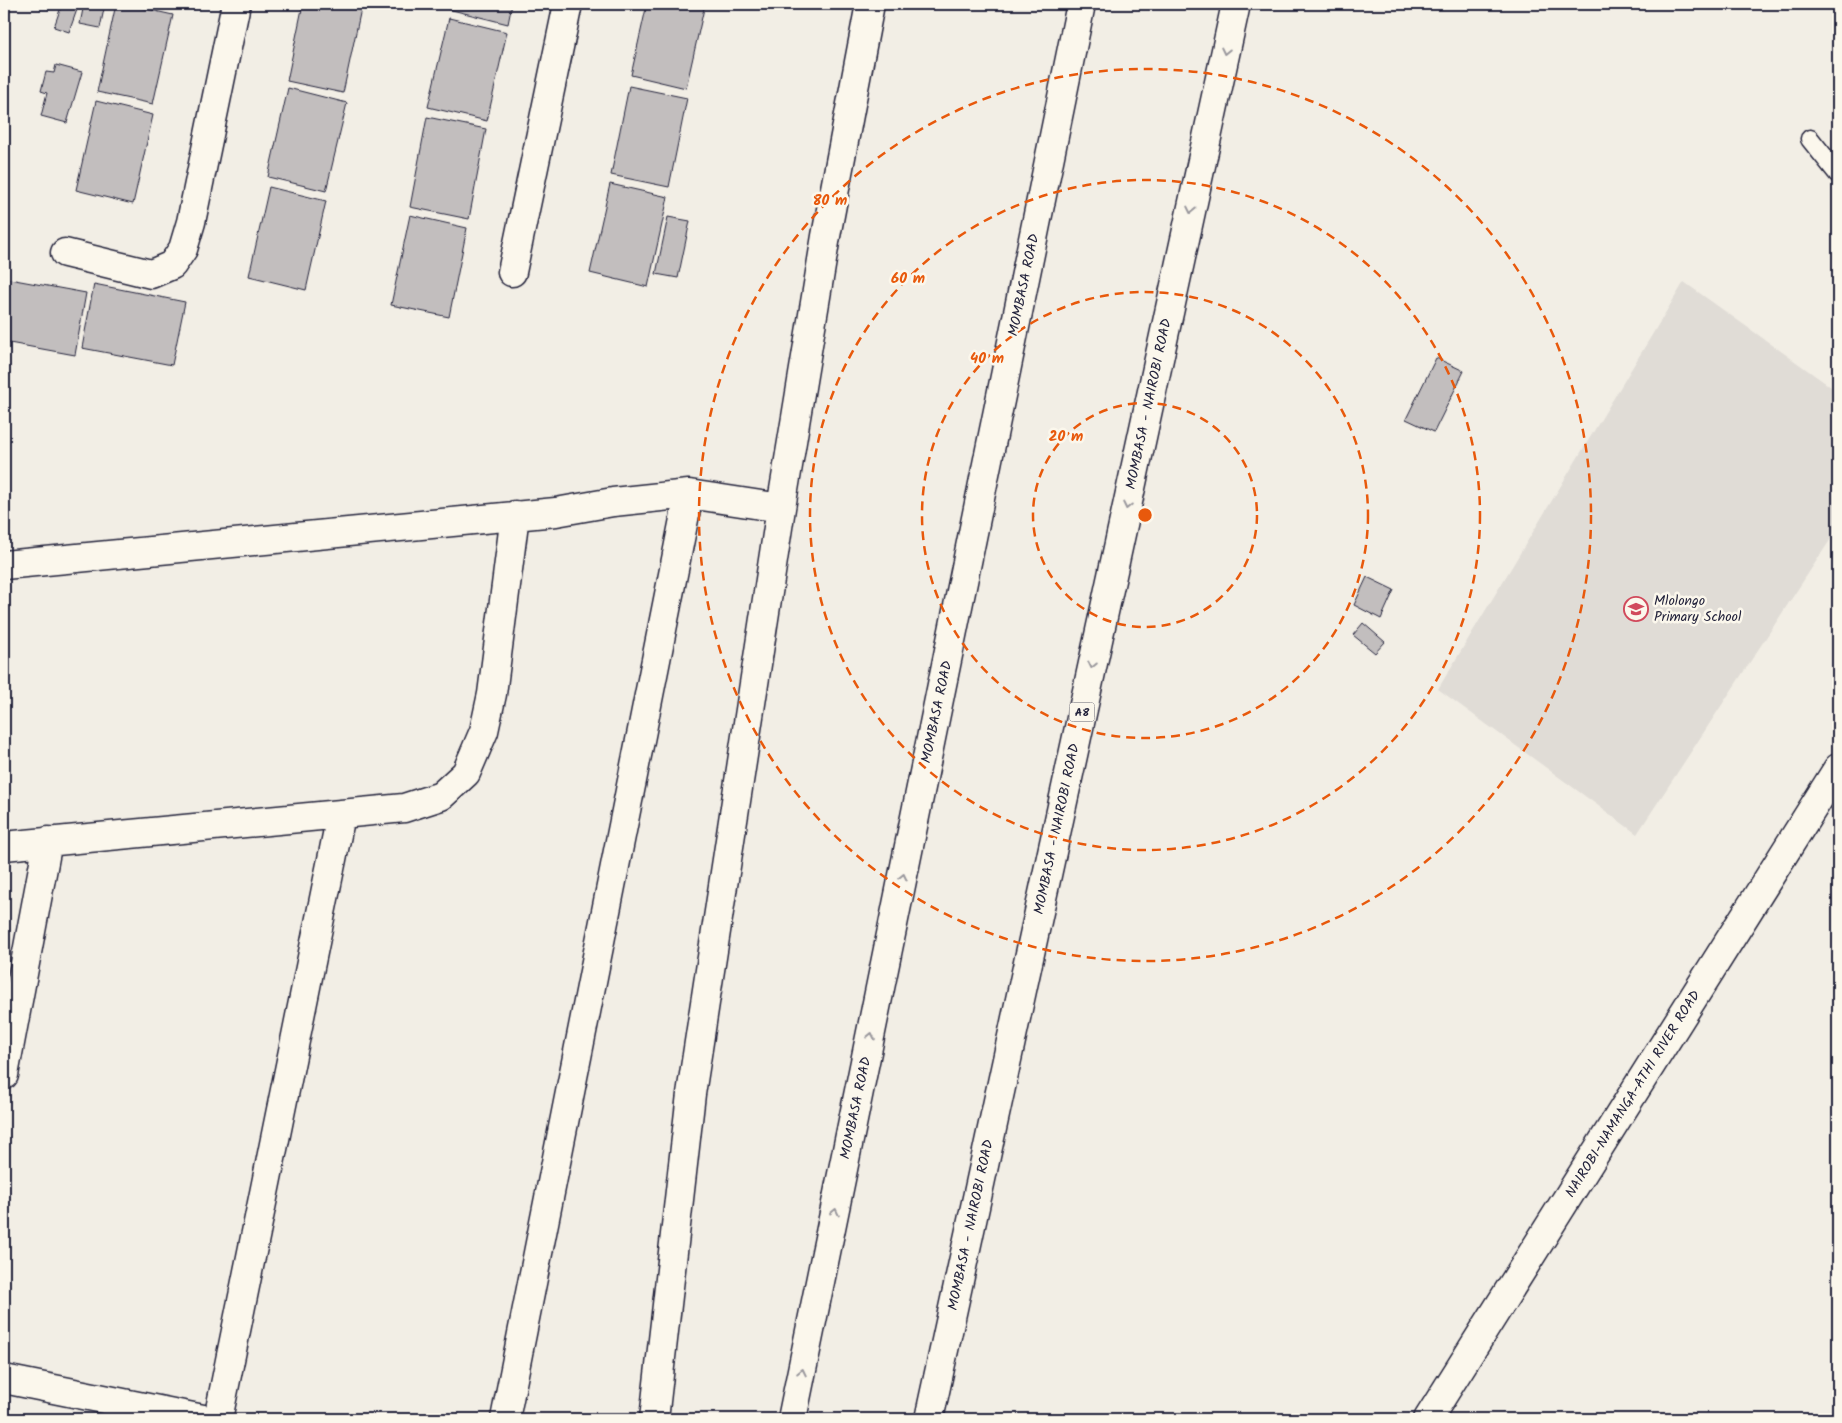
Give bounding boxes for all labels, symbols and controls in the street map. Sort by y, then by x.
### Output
one-way arrow [1220,47,1231,56]
text: 80 m [813,189,847,213]
one-way arrow [1186,206,1197,215]
street label: MOMBASA ROAD [1002,232,1046,338]
text: 60 m [891,267,925,291]
street label: MOMBASA - NAIROBI ROAD [1120,317,1178,491]
text: 40 m [970,347,1004,371]
text: 20 m [1049,425,1083,449]
one-way arrow [1122,501,1133,510]
centre of rings [1136,506,1154,524]
place label: Mlolongo Primary School [1654,590,1742,628]
school or university icon: Mlolongo Primary School [1623,596,1649,622]
street label: MOMBASA ROAD [915,659,959,765]
one-way arrow [1088,660,1098,669]
road number: A8 [1070,702,1094,722]
street label: MOMBASA - NAIROBI ROAD [1028,742,1086,916]
one-way arrow [897,872,908,881]
street label: NAIROBI-NAMANGA-ATHI RIVER ROAD [1560,986,1706,1202]
one-way arrow [865,1032,875,1040]
street label: MOMBASA ROAD [834,1055,878,1161]
street label: MOMBASA - NAIROBI ROAD [942,1138,1000,1312]
one-way arrow [829,1208,839,1217]
one-way arrow [796,1367,806,1376]

